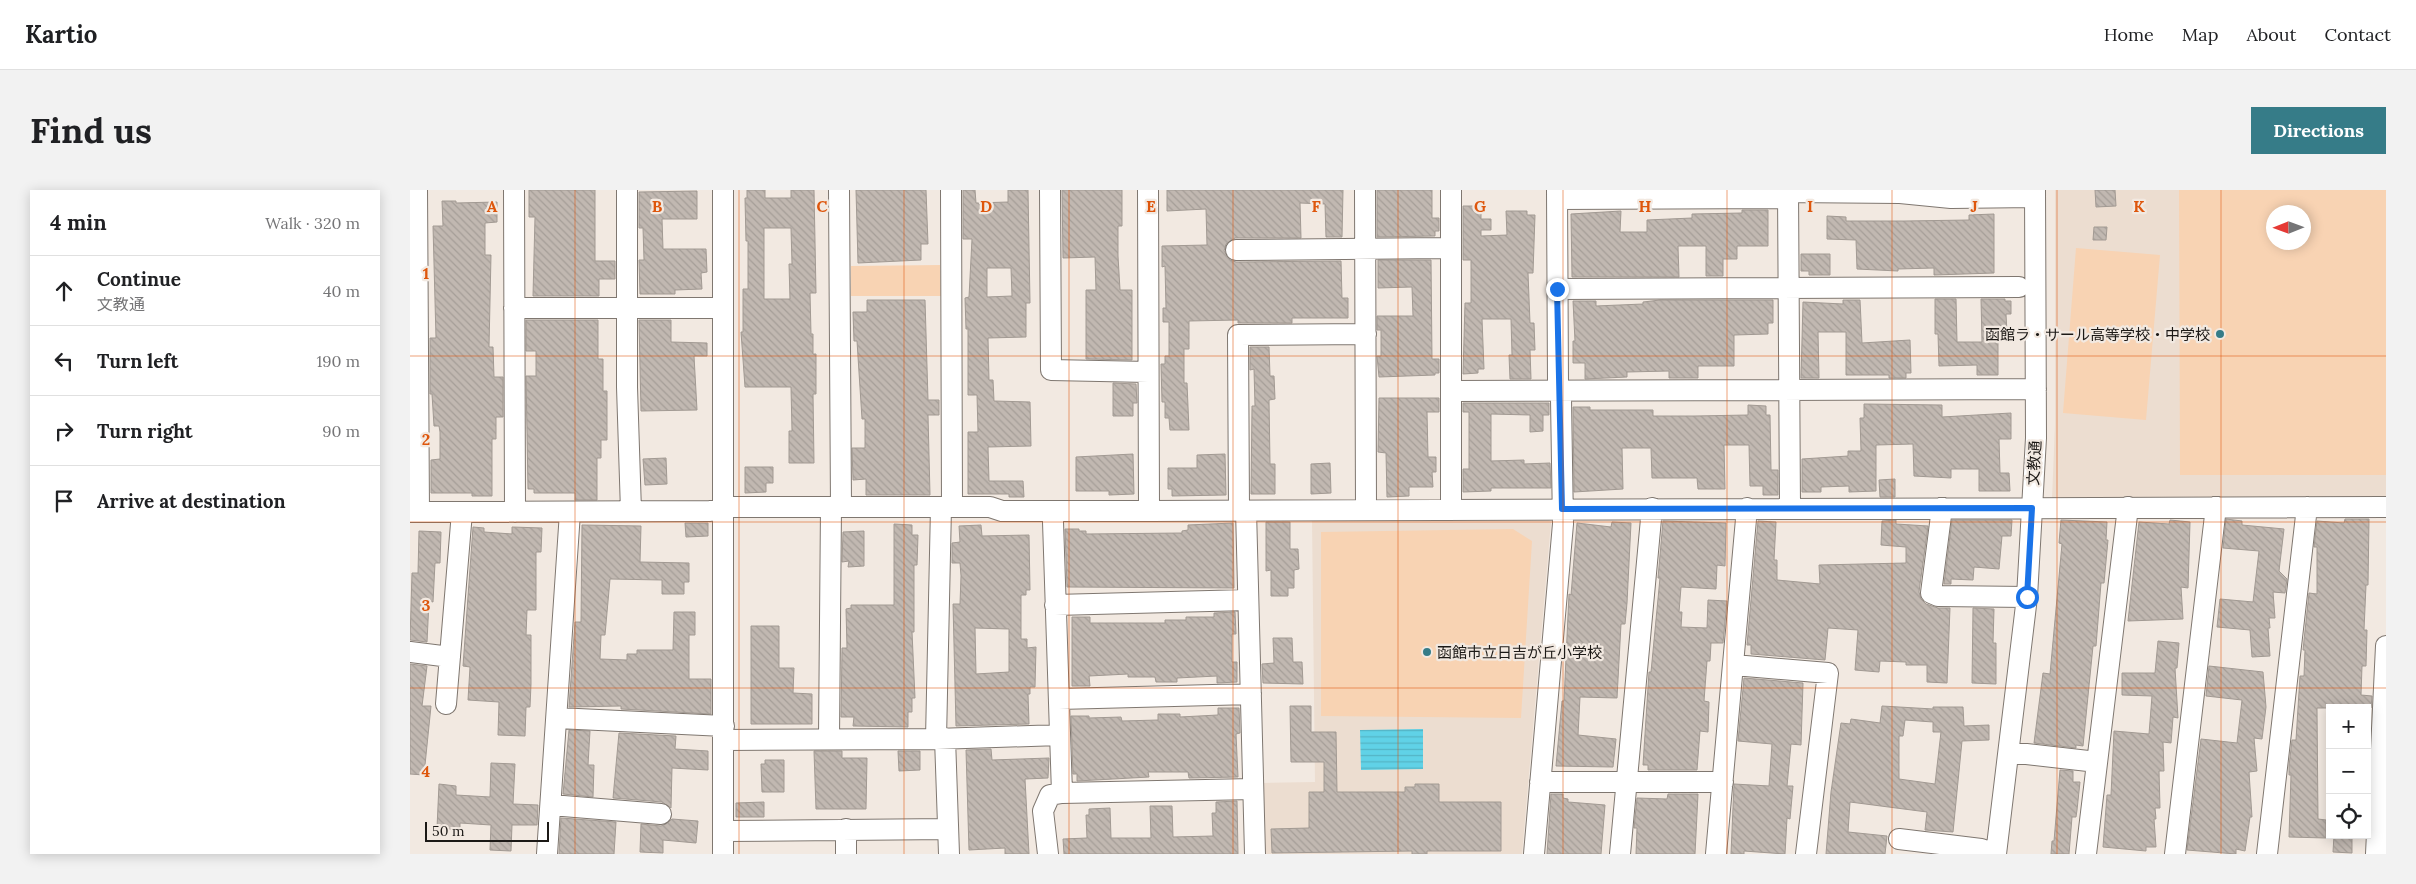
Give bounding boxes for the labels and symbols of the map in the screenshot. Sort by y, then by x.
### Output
text: A [487,196,498,216]
text: B [652,196,663,216]
text: C [816,196,828,216]
text: D [980,196,992,216]
text: E [1146,196,1156,216]
text: F [1311,196,1321,216]
text: G [1474,196,1486,216]
text: H [1639,196,1652,216]
text: I [1807,196,1813,216]
text: J [1970,196,1978,216]
text: K [2133,196,2145,216]
north arrow [2266,205,2311,250]
text: 1 [423,263,429,283]
route end [1546,278,1569,301]
place label: 函館ラ・サール高等学校・中学校 [1985,325,2210,344]
marker: 函館ラ・サール高等学校・中学校 [2214,328,2226,340]
text: 2 [422,429,430,449]
street label: 文教通 [2023,440,2045,486]
route start [2016,586,2039,609]
text: 3 [422,595,431,615]
place label: 函館市立日吉が丘小学校 [1437,643,1602,662]
marker: 函館市立日吉が丘小学校 [1421,646,1433,658]
text: 4 [422,761,431,781]
scale bar [425,819,549,842]

